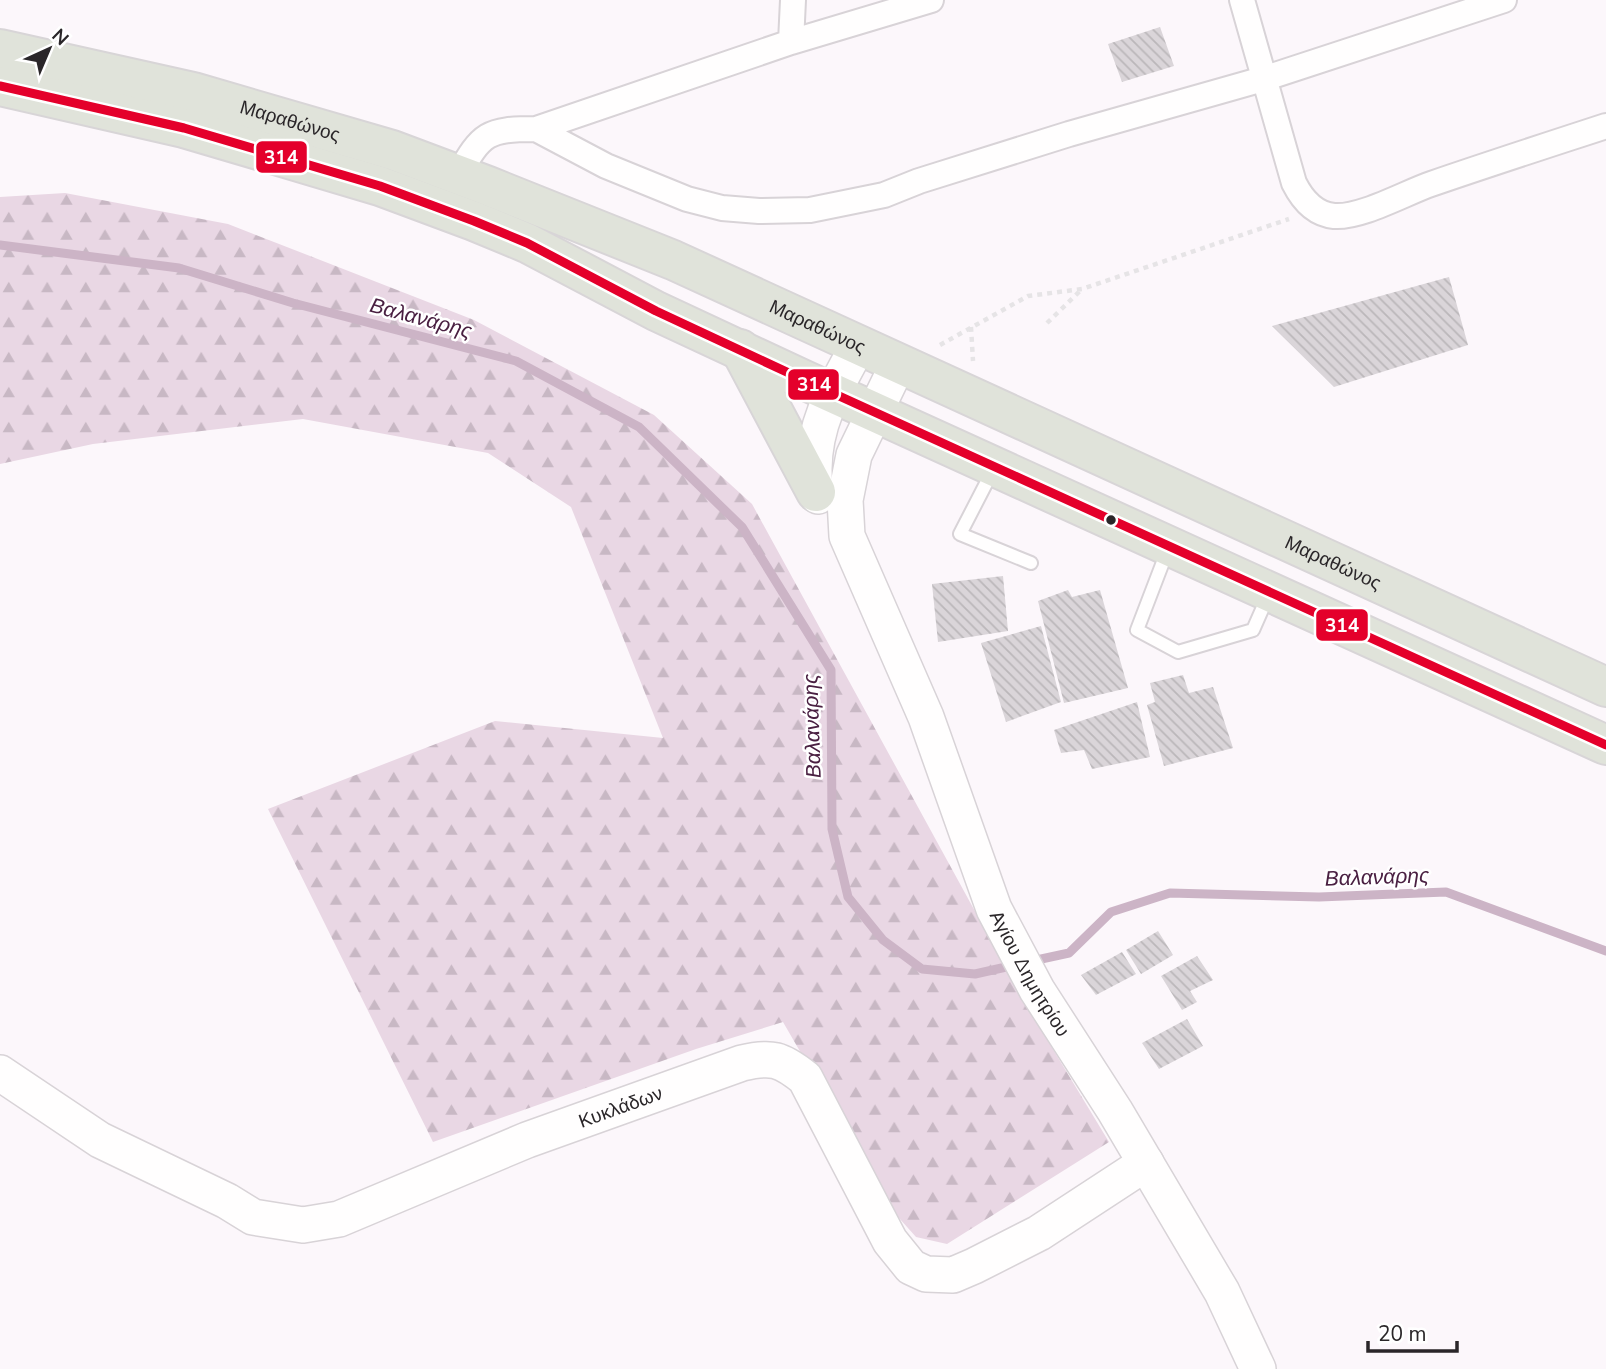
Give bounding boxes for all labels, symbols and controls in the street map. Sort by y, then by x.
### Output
north arrow [14,14,84,84]
text: N [46,23,74,52]
street label: Μαραθώνος [237,94,343,148]
line badge: 314 [255,140,308,174]
text: 314 [264,145,298,171]
water label: Βαλανάρης [367,291,476,345]
street label: Μαραθώνος [765,294,870,360]
line badge: 314 [787,368,840,401]
text: 314 [797,372,831,398]
unlabelled marker [1104,513,1118,527]
street label: Μαραθώνος [1281,530,1385,596]
line badge: 314 [1315,608,1369,642]
text: 314 [1325,613,1359,639]
water label: Βαλανάρης [796,673,828,779]
water label: Βαλανάρης [1324,861,1430,893]
street label: Αγίου Δημητρίου [983,906,1076,1042]
street label: Κυκλάδων [575,1080,666,1135]
scale bar [1368,1310,1457,1354]
text: 20 m [1378,1320,1427,1348]

